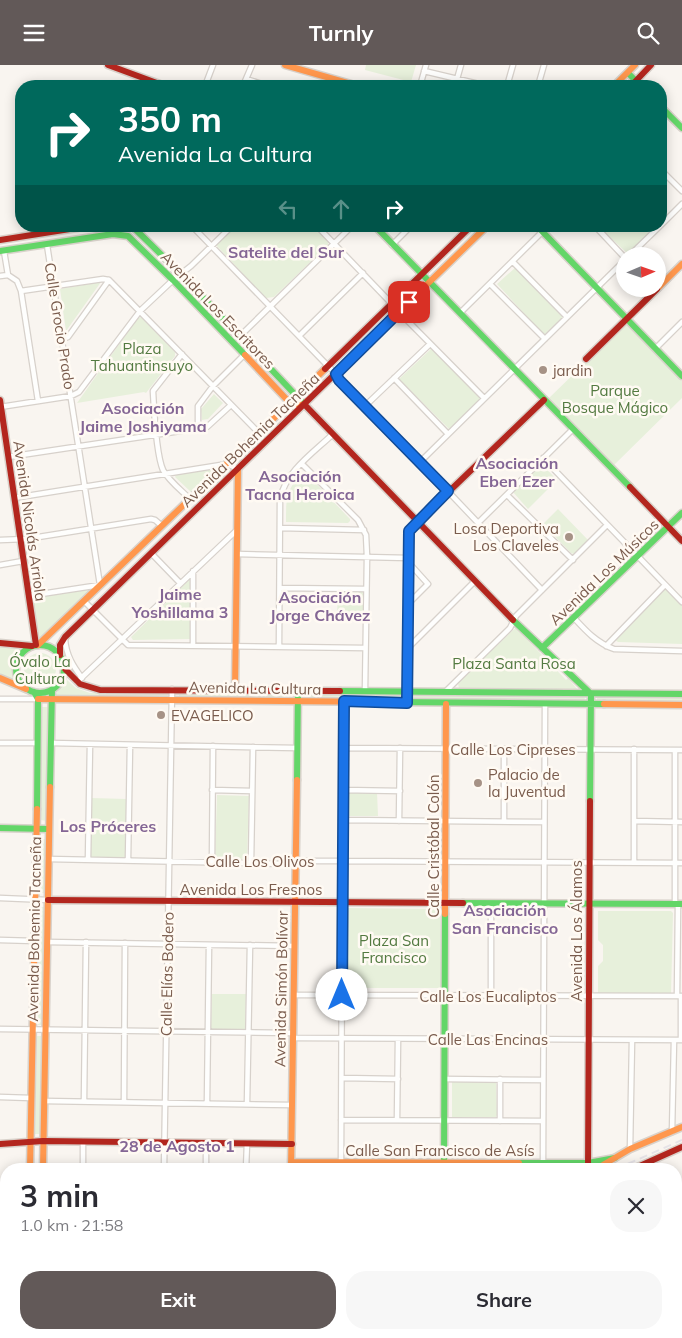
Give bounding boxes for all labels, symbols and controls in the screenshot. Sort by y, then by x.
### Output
icon: menu [20,19,48,47]
text: Turnly [309,19,373,47]
icon: search [634,19,662,47]
text: 350 m [118,97,222,141]
icon: right [35,100,100,165]
text: Avenida La Cultura [118,140,312,168]
icon: left [274,195,302,223]
icon: ahead [327,195,355,223]
icon: right [380,195,408,223]
district label: Satelite del Sur [228,242,345,262]
street label: Avenida Los Escritores [157,247,279,373]
north arrow [616,247,666,297]
map controls [616,247,666,297]
street label: Calle Grocio Prado [41,261,79,391]
pin [388,281,430,323]
icon: arrive [395,288,423,316]
park label: Plaza Tahuantinsuyo [91,339,193,375]
place label: jardin [552,361,592,380]
marker: jardin [537,364,549,376]
street label: Avenida Bohemia Tacneña [177,369,323,511]
park label: Parque Bosque Mágico [562,381,668,417]
district label: Asociación Jaime Joshiyama [79,398,207,436]
street label: Avenida Nicolás Arriola [9,439,51,603]
district label: Asociación Eben Ezer [476,453,558,491]
district label: Asociación Tacna Heroica [245,466,355,504]
street label: Avenida Los Músicos [545,515,663,629]
place label: Losa Deportiva Los Claveles [454,519,559,555]
marker: Losa Deportiva Los Claveles [563,531,575,543]
district label: Jaime Yoshillama 3 [131,584,228,622]
district label: Asociación Jorge Chávez [270,587,370,625]
park label: Óvalo La Cultura [9,652,71,688]
park label: Plaza Santa Rosa [452,654,576,673]
street label: Avenida La Cultura [189,677,321,699]
place label: EVAGELICO [171,706,254,725]
marker: EVAGELICO [155,709,167,721]
street label: Calle Los Cipreses [450,740,576,759]
place label: Palacio de la Juventud [488,765,566,801]
street label: Calle Cristóbal Colón [424,774,443,918]
marker: Palacio de la Juventud [472,777,484,789]
district label: Los Próceres [60,816,156,836]
street label: Avenida Bohemia Tacneña [23,836,45,1022]
street label: Calle Los Olivos [206,852,314,871]
street label: Avenida Los Álamos [567,860,586,1002]
street label: Avenida Los Fresnos [180,880,322,899]
district label: Asociación San Francisco [452,900,558,938]
street label: Avenida Simón Bolívar [270,910,292,1067]
street label: Calle Elías Bodero [156,912,178,1036]
park label: Plaza San Francisco [359,931,429,967]
position arrow [315,968,367,1020]
street label: Calle Los Eucaliptos [419,987,557,1006]
street label: Calle Las Encinas [428,1030,548,1049]
district label: 28 de Agosto 1 [119,1136,235,1156]
street label: Calle San Francisco de Asís [345,1141,535,1160]
text: 3 min [20,1177,99,1215]
button: close [610,1180,662,1232]
text: 1.0 km · 21:58 [20,1215,123,1235]
button: Exit [20,1271,336,1329]
button: Share [346,1271,662,1329]

